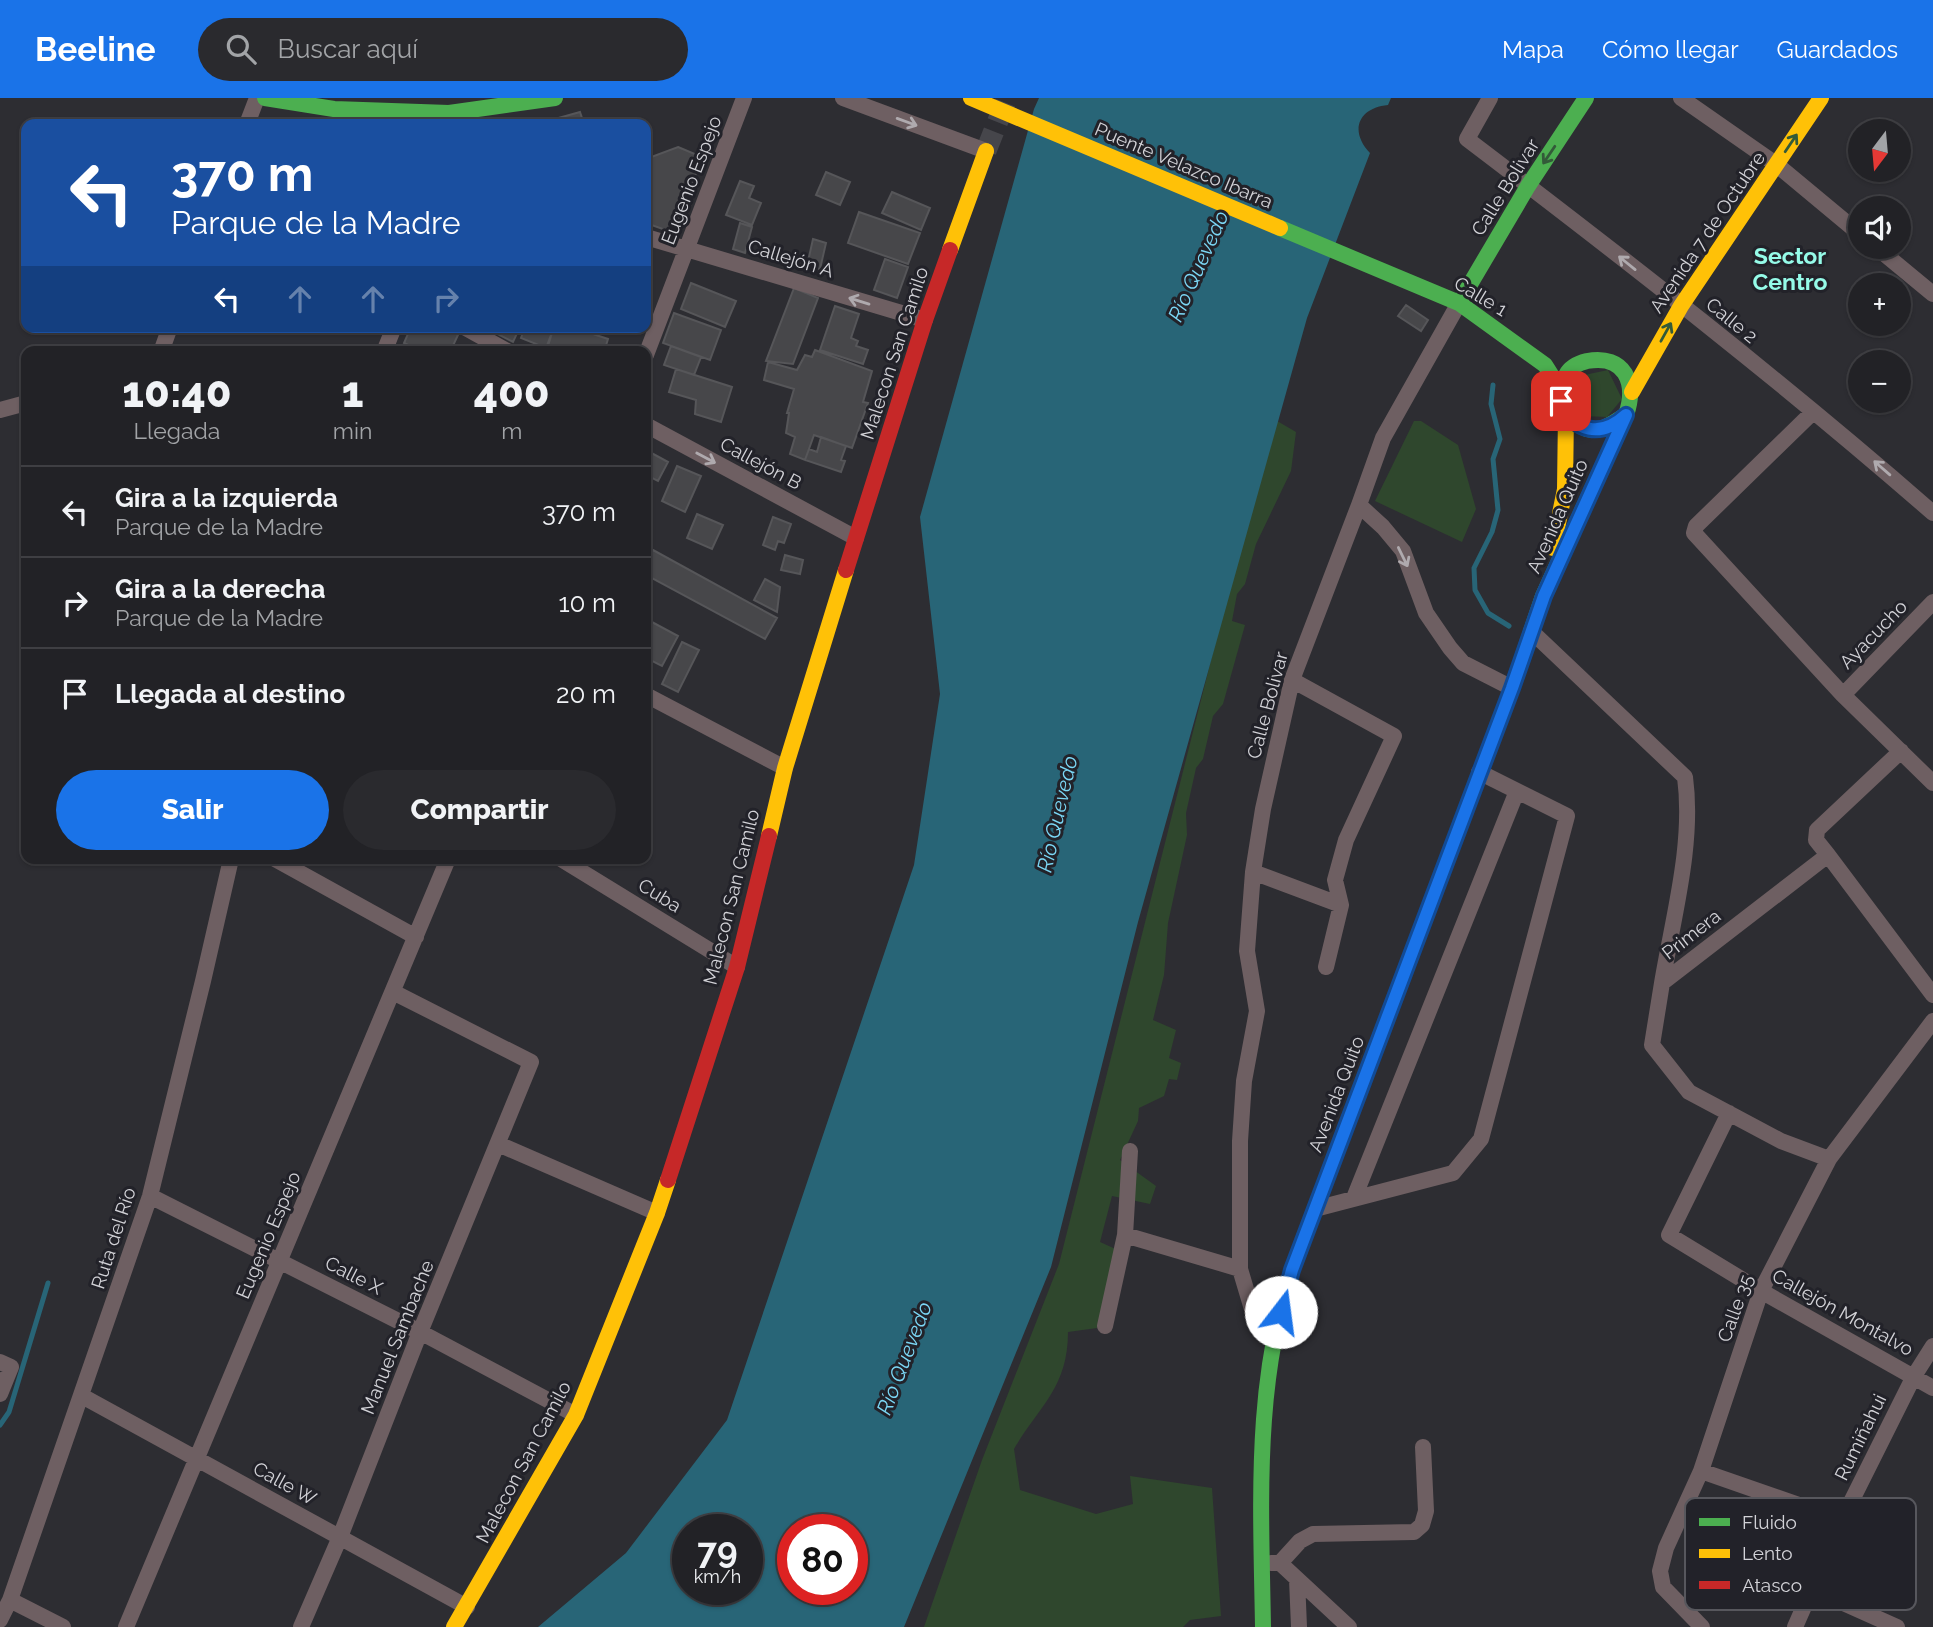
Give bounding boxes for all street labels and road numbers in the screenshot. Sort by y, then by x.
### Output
street label: Eugenio Espejo [656,113,726,247]
street label: Puente Velazco Ibarra [1092,118,1276,212]
street label: Calle Bolivar [1467,134,1544,239]
street label: Avenida 7 de Octubre [1645,147,1769,317]
street label: Callejón A [745,235,837,282]
street label: Malecon San Camilo [856,264,932,442]
street label: Calle 1 [1451,272,1511,320]
street label: Calle 2 [1702,293,1762,347]
street label: Callejón B [717,432,805,494]
street label: Avenida Quito [1522,456,1592,576]
street label: Ayacucho [1835,595,1911,673]
street label: Calle Bolivar [1242,649,1292,761]
street label: Malecon San Camilo [699,807,763,987]
street label: Cuba [634,873,686,917]
street label: Primera [1657,904,1725,964]
street label: Avenida Quito [1304,1033,1368,1155]
street label: Eugenio Espejo [231,1168,305,1302]
street label: Ruta del Río [86,1185,140,1291]
street label: Calle X [322,1251,386,1299]
street label: Manuel Sambache [356,1257,438,1417]
street label: Callejón Montalvo [1769,1264,1917,1360]
street label: Calle 35 [1713,1271,1757,1345]
street label: Malecon San Camilo [471,1377,575,1547]
street label: Rumiñahui [1830,1390,1890,1484]
street label: Calle W [250,1457,321,1509]

